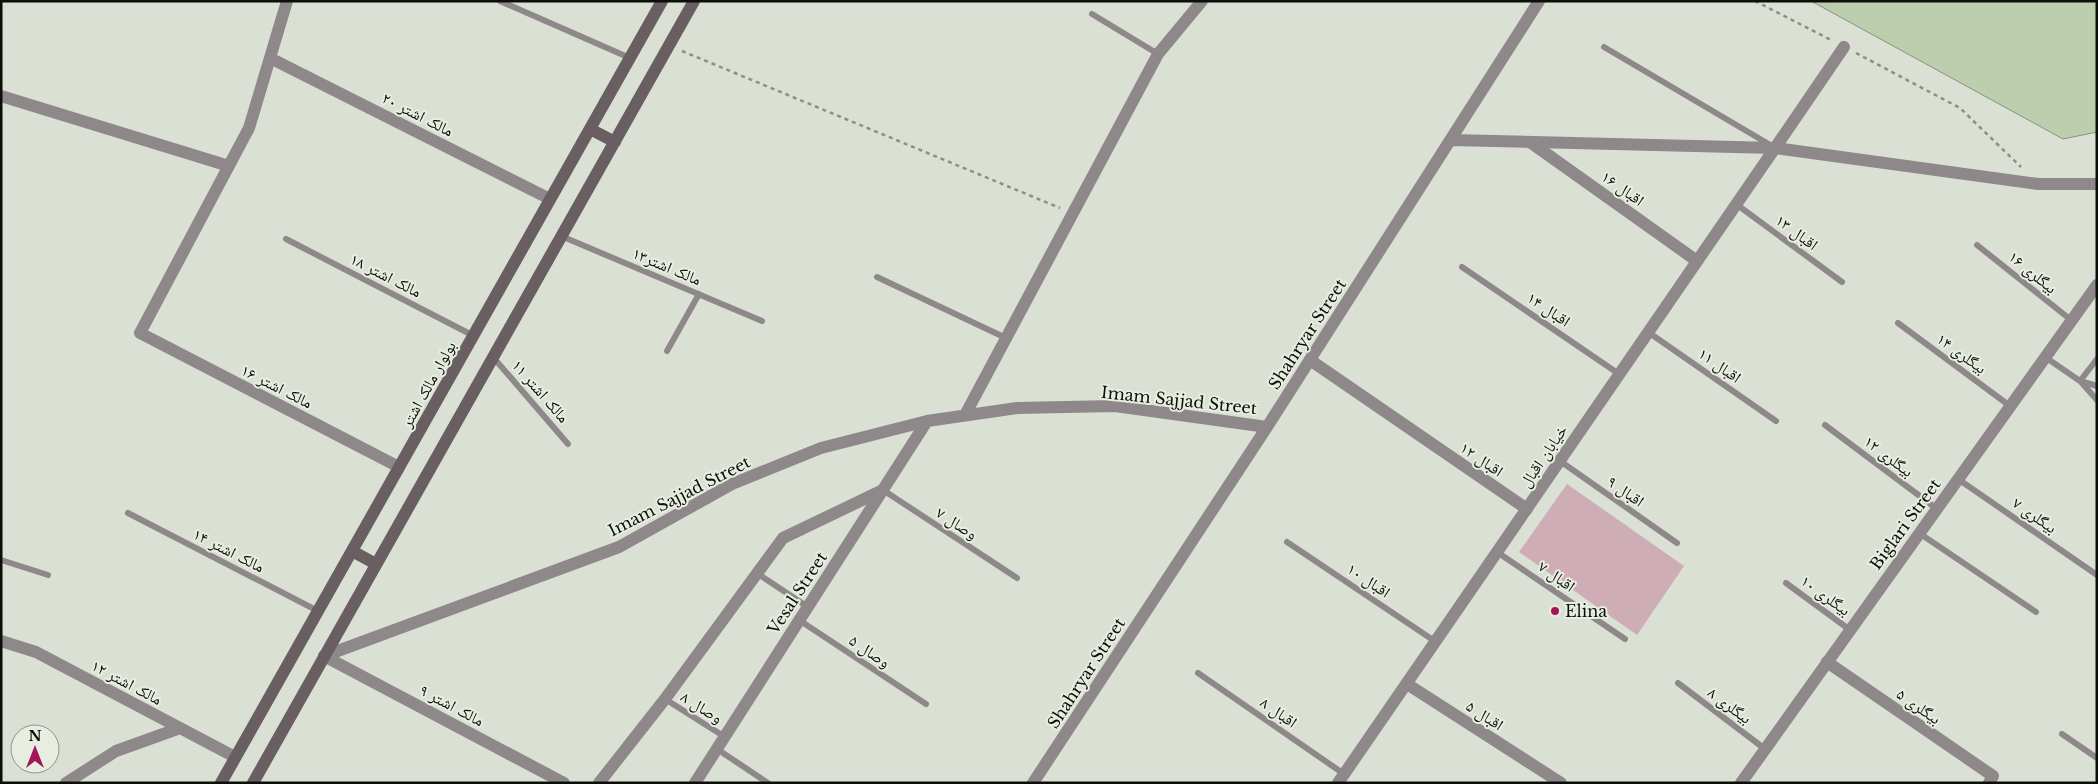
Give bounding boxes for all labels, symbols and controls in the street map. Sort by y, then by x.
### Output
street label: مالک اشتر ۲۰ [379,88,457,140]
street label: اقبال ۱۶ [1597,166,1648,211]
street label: اقبال ۱۳ [1771,210,1822,255]
street label: مالک اشتر۱۳ [630,243,704,289]
street label: بیگلری ۱۶ [2004,246,2061,298]
street label: مالک اشتر ۱۸ [347,249,425,301]
street label: Shahryar Street [1264,275,1350,393]
street label: اقبال ۱۴ [1523,287,1574,331]
street label: بیگلری ۱۴ [1933,328,1991,379]
street label: بولوار مالک اشتر [396,337,460,432]
street label: اقبال ۱۱ [1694,343,1745,388]
street label: مالک اشتر ۱۱ [508,355,574,427]
street label: مالک اشتر ۱۶ [238,360,316,412]
street label: Imam Sajjad Street [1100,382,1258,418]
street label: خیابان اقبال [1515,421,1572,492]
street label: بیگلری ۱۲ [1860,431,1918,482]
street label: اقبال ۱۲ [1456,437,1507,481]
street label: Imam Sajjad Street [605,452,753,540]
street label: اقبال ۹ [1603,471,1648,512]
street label: Biglari Street [1865,475,1945,573]
street label: بیگلری ۷ [2008,493,2061,538]
street label: وصال ۷ [932,502,981,545]
street label: مالک اشتر ۱۴ [190,524,268,576]
street label: Vesal Street [762,548,831,639]
street label: اقبال ۷ [1534,556,1579,597]
street label: اقبال ۱۰ [1343,558,1394,602]
street label: بیگلری ۱۰ [1797,570,1855,621]
place label: Elina [1565,601,1607,621]
marker: Elina [1549,605,1561,617]
street label: Shahryar Street [1043,614,1129,732]
street label: وصال ۵ [845,630,894,673]
street label: مالک اشتر ۱۲ [88,655,166,709]
street label: مالک اشتر ۹ [416,680,488,730]
street label: بیگلری ۸ [1704,682,1756,729]
street label: بیگلری ۵ [1892,684,1945,729]
street label: وصال ۸ [677,686,727,728]
street label: اقبال ۸ [1256,692,1301,733]
street label: اقبال ۵ [1462,696,1507,735]
north arrow [10,724,60,774]
text: N [28,727,42,745]

